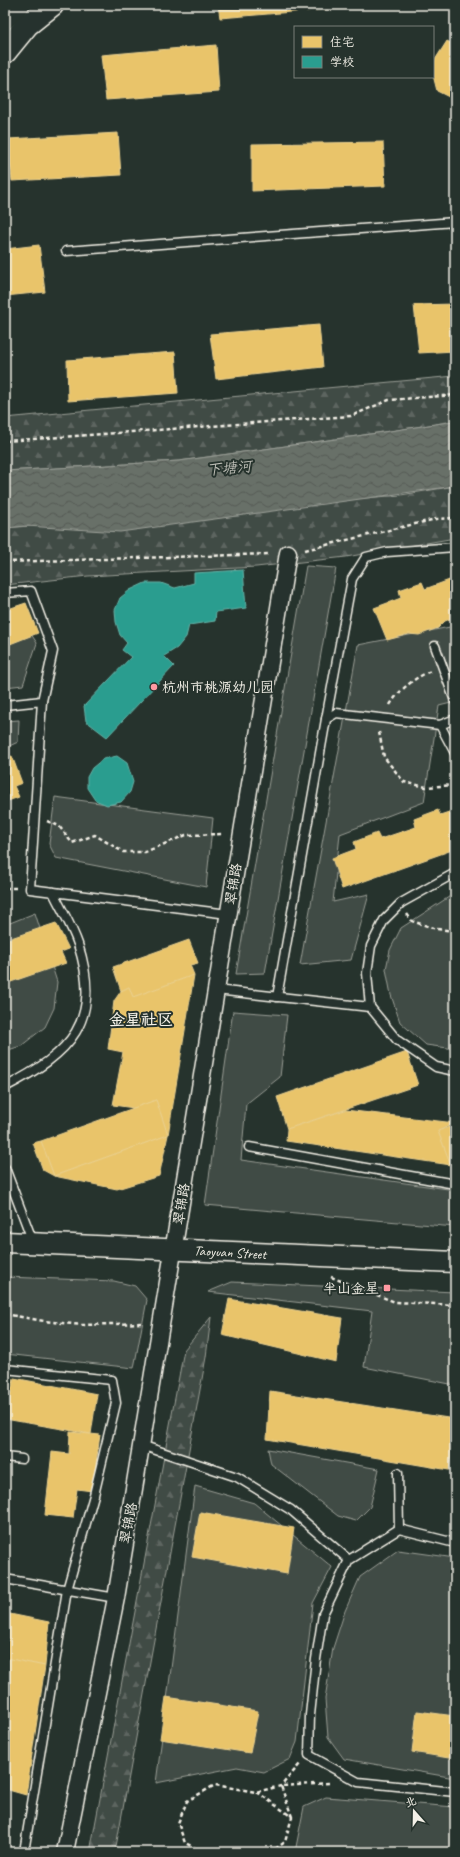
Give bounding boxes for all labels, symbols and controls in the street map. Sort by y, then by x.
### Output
legend [294,26,434,78]
text: 住宅 [330,34,354,50]
text: 学校 [330,54,354,70]
water label: 下塘河 [206,457,255,480]
place label: 杭州市桃源幼儿园 [162,679,274,696]
marker: 杭州市桃源幼儿园 [149,682,159,692]
street label: 翠锦路 [222,862,245,906]
district label: 金星社区 [109,1010,173,1030]
street label: 翠锦路 [170,1182,193,1226]
street label: Taoyuan Street [193,1242,268,1263]
place label: 半山金星 [323,1280,379,1297]
marker: 半山金星 [382,1283,392,1293]
street label: 翠锦路 [116,1501,141,1545]
north arrow [394,1791,434,1831]
text: 北 [403,1793,418,1810]

